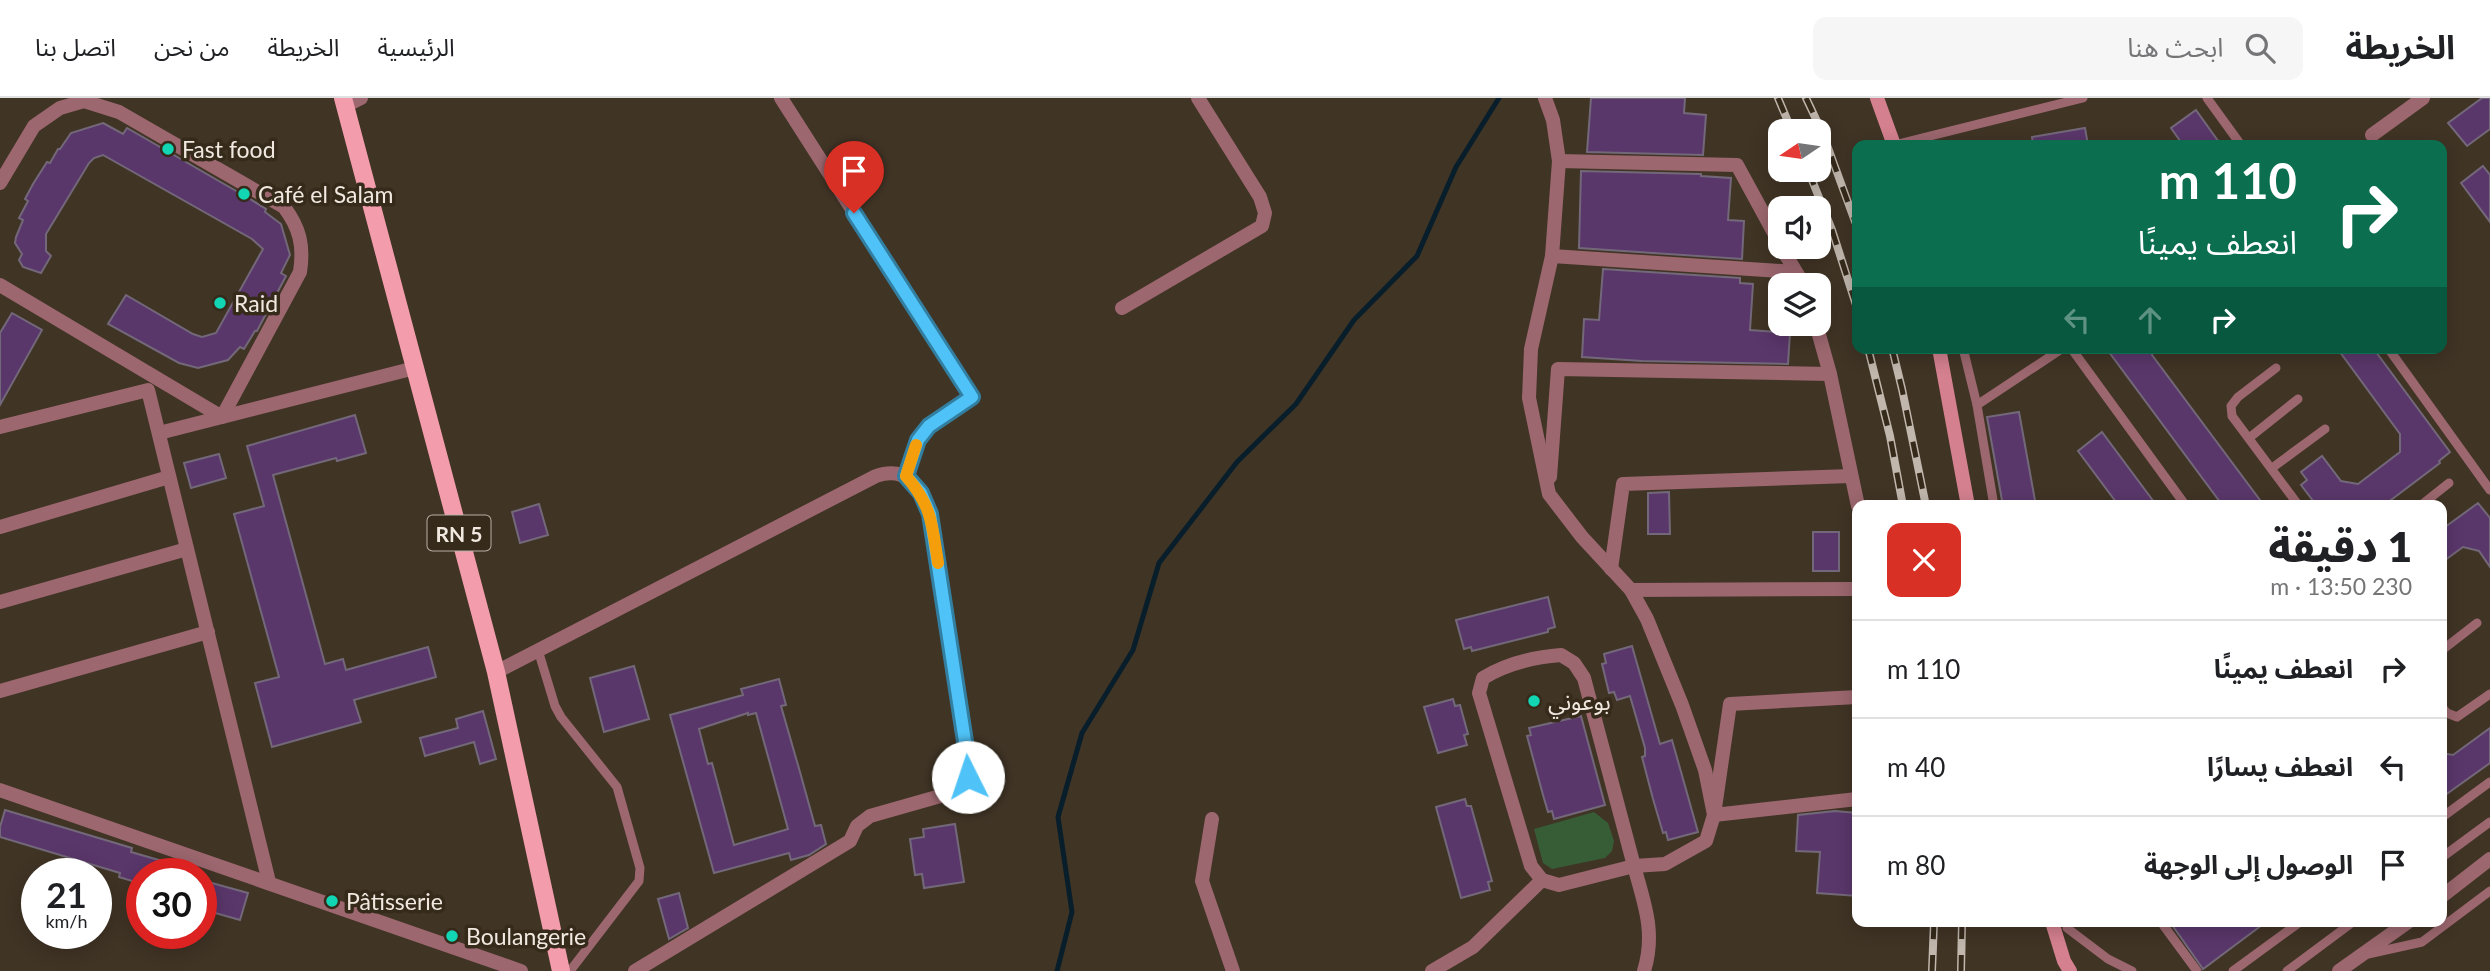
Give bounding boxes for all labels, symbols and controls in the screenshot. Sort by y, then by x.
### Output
search box [1813,17,2303,80]
text: الخريطة [2345,26,2455,66]
icon: search [2241,29,2279,67]
text: ابحث هنا [2127,31,2223,63]
text: اتصل بنا [35,32,116,61]
text: من نحن [154,32,230,61]
text: الخريطة [268,32,339,61]
text: الرئيسية [377,32,455,61]
north arrow [1768,119,1830,182]
map controls [1768,119,1831,336]
place label: Fast food [182,135,276,163]
marker: Fast food [160,141,176,157]
pin [824,141,884,213]
text: 110 m [2159,151,2297,209]
icon: arrive [835,152,873,190]
icon: right [2321,168,2412,259]
place label: Café el Salam [258,180,393,208]
marker: Café el Salam [236,186,252,202]
button: sound [1768,196,1831,259]
text: انعطف يمينًا [2138,222,2297,261]
button: layers [1768,273,1831,336]
place label: Raid [234,289,278,317]
marker: Raid [212,295,228,311]
icon: left [2058,301,2096,339]
icon: ahead [2131,301,2169,339]
icon: right [2204,301,2242,339]
road number: RN 5 [428,516,490,550]
text: 1 دقيقة [2268,521,2412,571]
button: close [1887,523,1961,597]
text: 230 m · 13:50 [2270,572,2412,600]
icon: right [2374,650,2412,688]
text: انعطف يمينًا [2214,652,2353,684]
text: 110 m [1887,653,1960,685]
place label: بوعوني [1548,687,1611,719]
marker: بوعوني [1526,693,1542,709]
position arrow [931,740,1005,814]
icon: left [2374,748,2412,786]
text: انعطف يسارًا [2207,750,2353,782]
text: 40 m [1887,751,1945,783]
icon: arrive [2374,846,2412,884]
text: الوصول إلى الوجهة [2144,848,2353,880]
text: 80 m [1887,849,1945,881]
speed limit sign: 30 [126,858,217,949]
text: 21 [46,873,87,915]
place label: Pâtisserie [346,887,443,915]
marker: Pâtisserie [324,893,340,909]
text: km/h [45,910,88,932]
place label: Boulangerie [466,922,586,950]
marker: Boulangerie [444,928,460,944]

